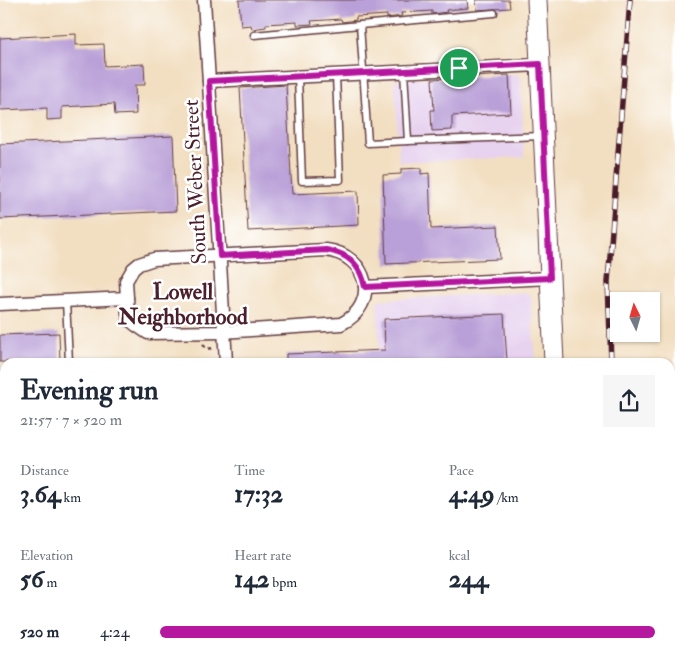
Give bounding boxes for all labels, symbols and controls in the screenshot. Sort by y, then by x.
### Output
pin [438,47,480,89]
icon: arrive [445,54,473,82]
street label: South Weber Street [178,99,213,265]
district label: Lowell Neighborhood [117,278,248,332]
north arrow [610,292,660,342]
map controls [610,292,660,342]
text: Evening run [20,373,158,408]
button: share [603,375,655,427]
text: 21:57 · 7 × 520 m [20,410,122,430]
text: Distance [20,462,69,479]
text: Time [234,462,265,479]
text: Pace [449,462,474,479]
text: 3.64 [20,479,61,510]
text: 17:32 [234,479,283,510]
text: 4:49 [449,479,495,510]
text: km [61,489,81,506]
text: /km [495,489,519,506]
text: Elevation [20,547,73,564]
text: Heart rate [234,547,291,564]
text: kcal [449,547,470,564]
text: 56 [20,564,44,595]
text: 142 [234,564,269,595]
text: 244 [449,564,488,595]
text: m [44,574,57,591]
text: bpm [269,574,297,591]
text: 520 m [20,622,59,642]
text: 4:24 [100,622,129,642]

